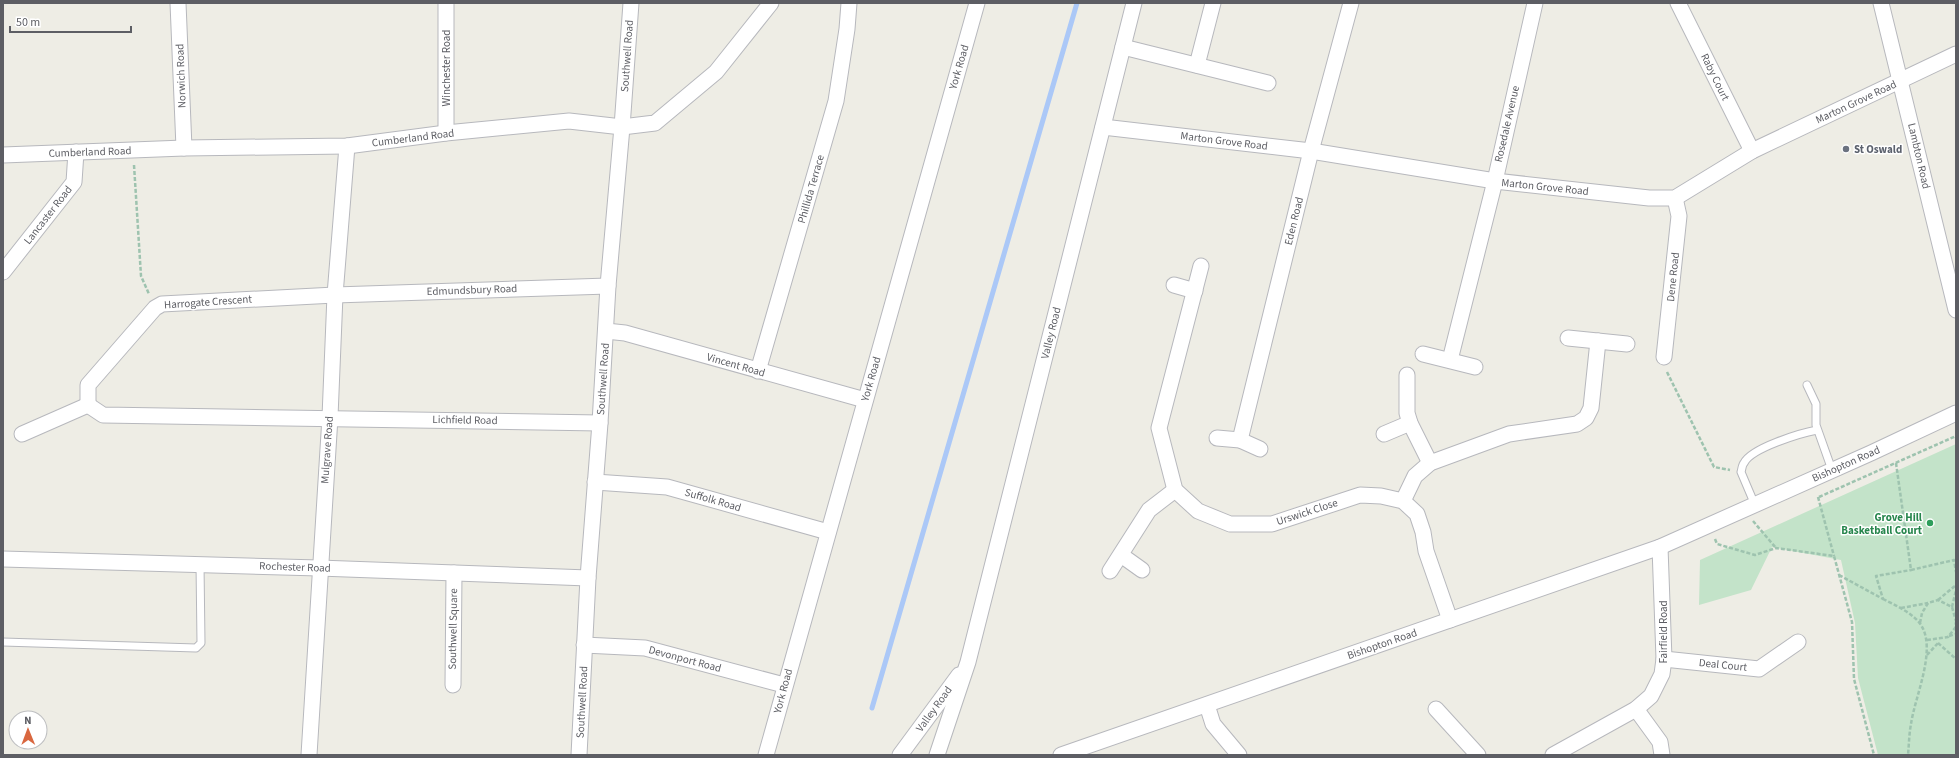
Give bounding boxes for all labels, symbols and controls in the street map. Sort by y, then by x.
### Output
scale bar [10,8,131,34]
text: 50 m [16,14,40,31]
street label: Southwell Road [617,19,637,93]
street label: Winchester Road [439,30,454,106]
street label: Norwich Road [172,43,190,109]
street label: York Road [945,43,973,92]
street label: Raby Court [1697,51,1733,103]
street label: Marton Grove Road [1813,77,1899,127]
street label: Rosedale Avenue [1491,84,1523,164]
street label: Lambton Road [1904,122,1934,190]
street label: Cumberland Road [371,126,455,150]
street label: Marton Grove Road [1179,128,1269,154]
place label: St Oswald [1854,142,1902,157]
street label: Cumberland Road [48,143,132,161]
marker: St Oswald [1841,144,1851,154]
street label: Phillida Terrace [794,152,828,225]
street label: Marton Grove Road [1501,175,1589,199]
street label: Lancaster Road [20,183,76,247]
street label: Eden Road [1281,195,1307,247]
street label: Dene Road [1663,252,1683,302]
street label: Edmundsbury Road [426,281,518,299]
street label: Harrogate Crescent [163,291,253,313]
street label: Valley Road [1037,305,1065,361]
street label: Southwell Road [593,342,613,416]
street label: Vincent Road [705,349,767,381]
street label: York Road [857,355,885,404]
street label: Lichfield Road [432,412,498,428]
street label: Mulgrave Road [317,416,337,484]
street label: Bishopton Road [1810,442,1882,486]
street label: Suffolk Road [683,485,743,515]
street label: Urswick Close [1274,495,1340,529]
place label: Grove Hill Basketball Court [1841,510,1923,538]
marker: Grove Hill Basketball Court [1925,518,1935,528]
street label: Rochester Road [259,558,331,576]
street label: Southwell Square [445,588,461,670]
street label: Fairfield Road [1656,600,1671,664]
street label: Bishopton Road [1345,625,1419,663]
street label: Devonport Road [647,642,723,676]
street label: Deal Court [1698,655,1748,675]
street label: Southwell Road [573,666,591,738]
street label: York Road [770,667,796,716]
street label: Valley Road [912,683,956,735]
north arrow [8,710,48,750]
text: N [24,713,32,728]

